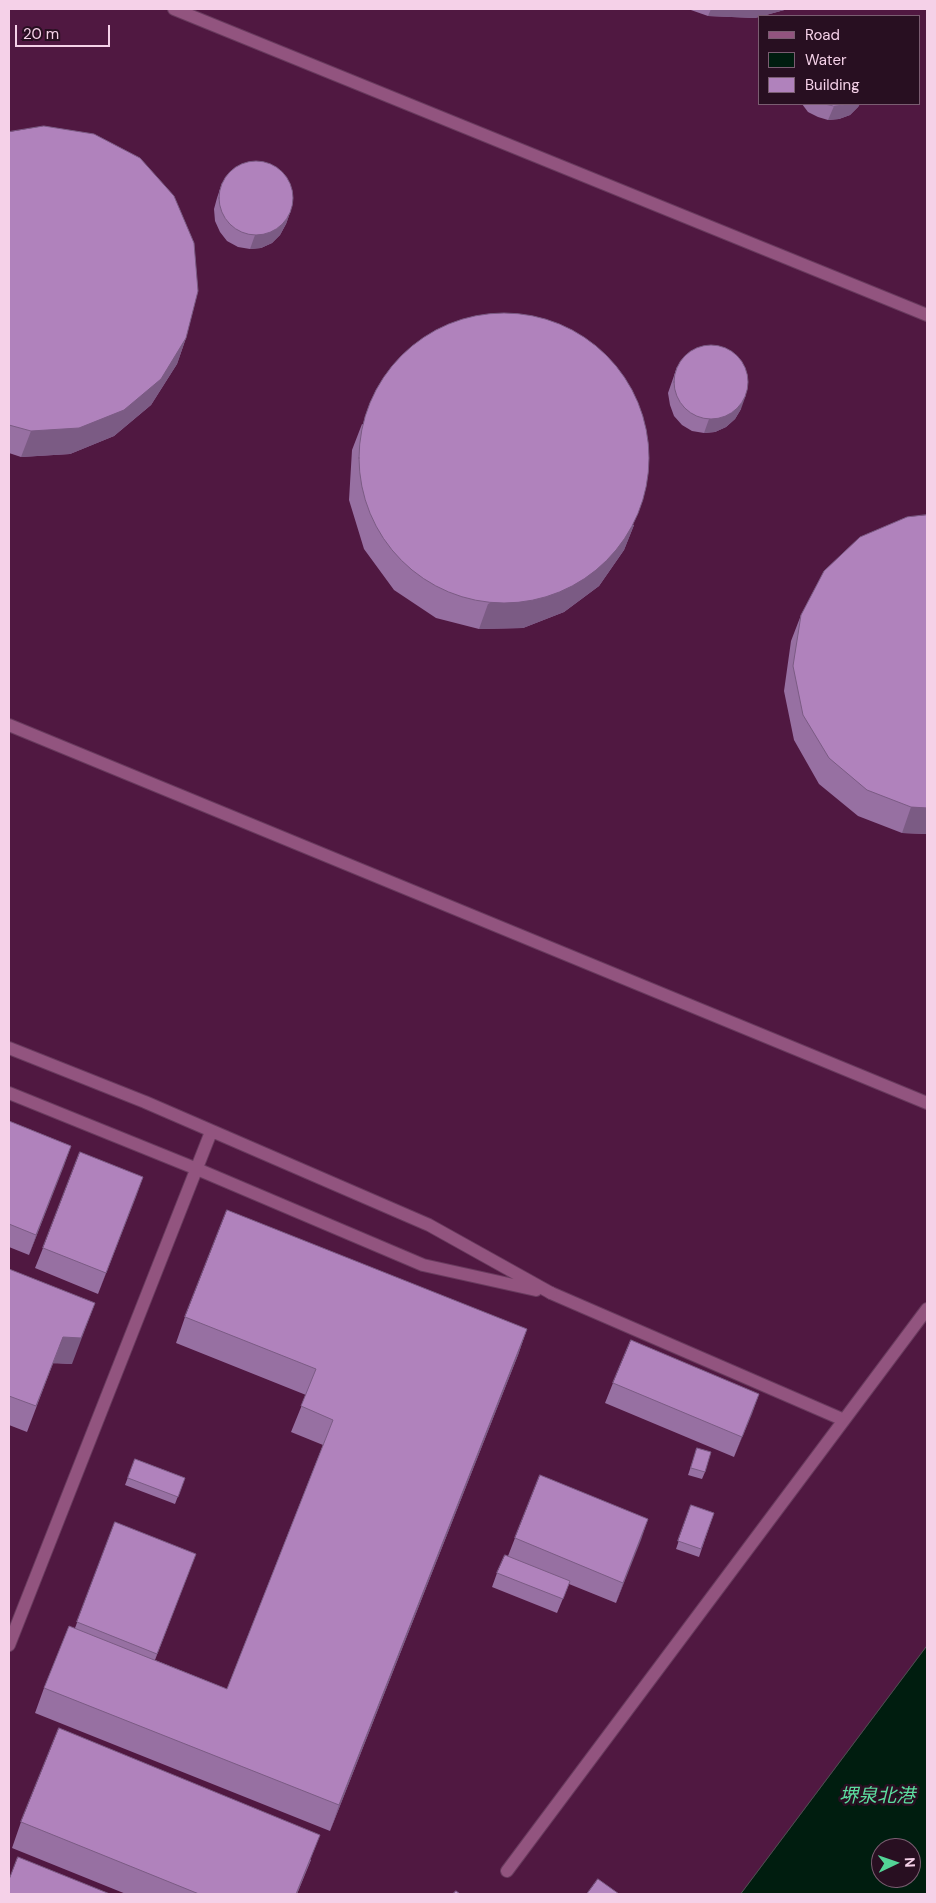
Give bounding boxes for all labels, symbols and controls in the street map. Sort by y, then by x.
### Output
scale bar [18,15,112,47]
legend [758,15,921,105]
text: 20 m [23,24,59,44]
text: Road [805,25,840,45]
text: Water [805,50,846,70]
text: Building [805,75,860,95]
water label: 堺泉北港 [839,1786,915,1808]
north arrow [871,1838,921,1888]
text: N [901,1857,919,1868]

